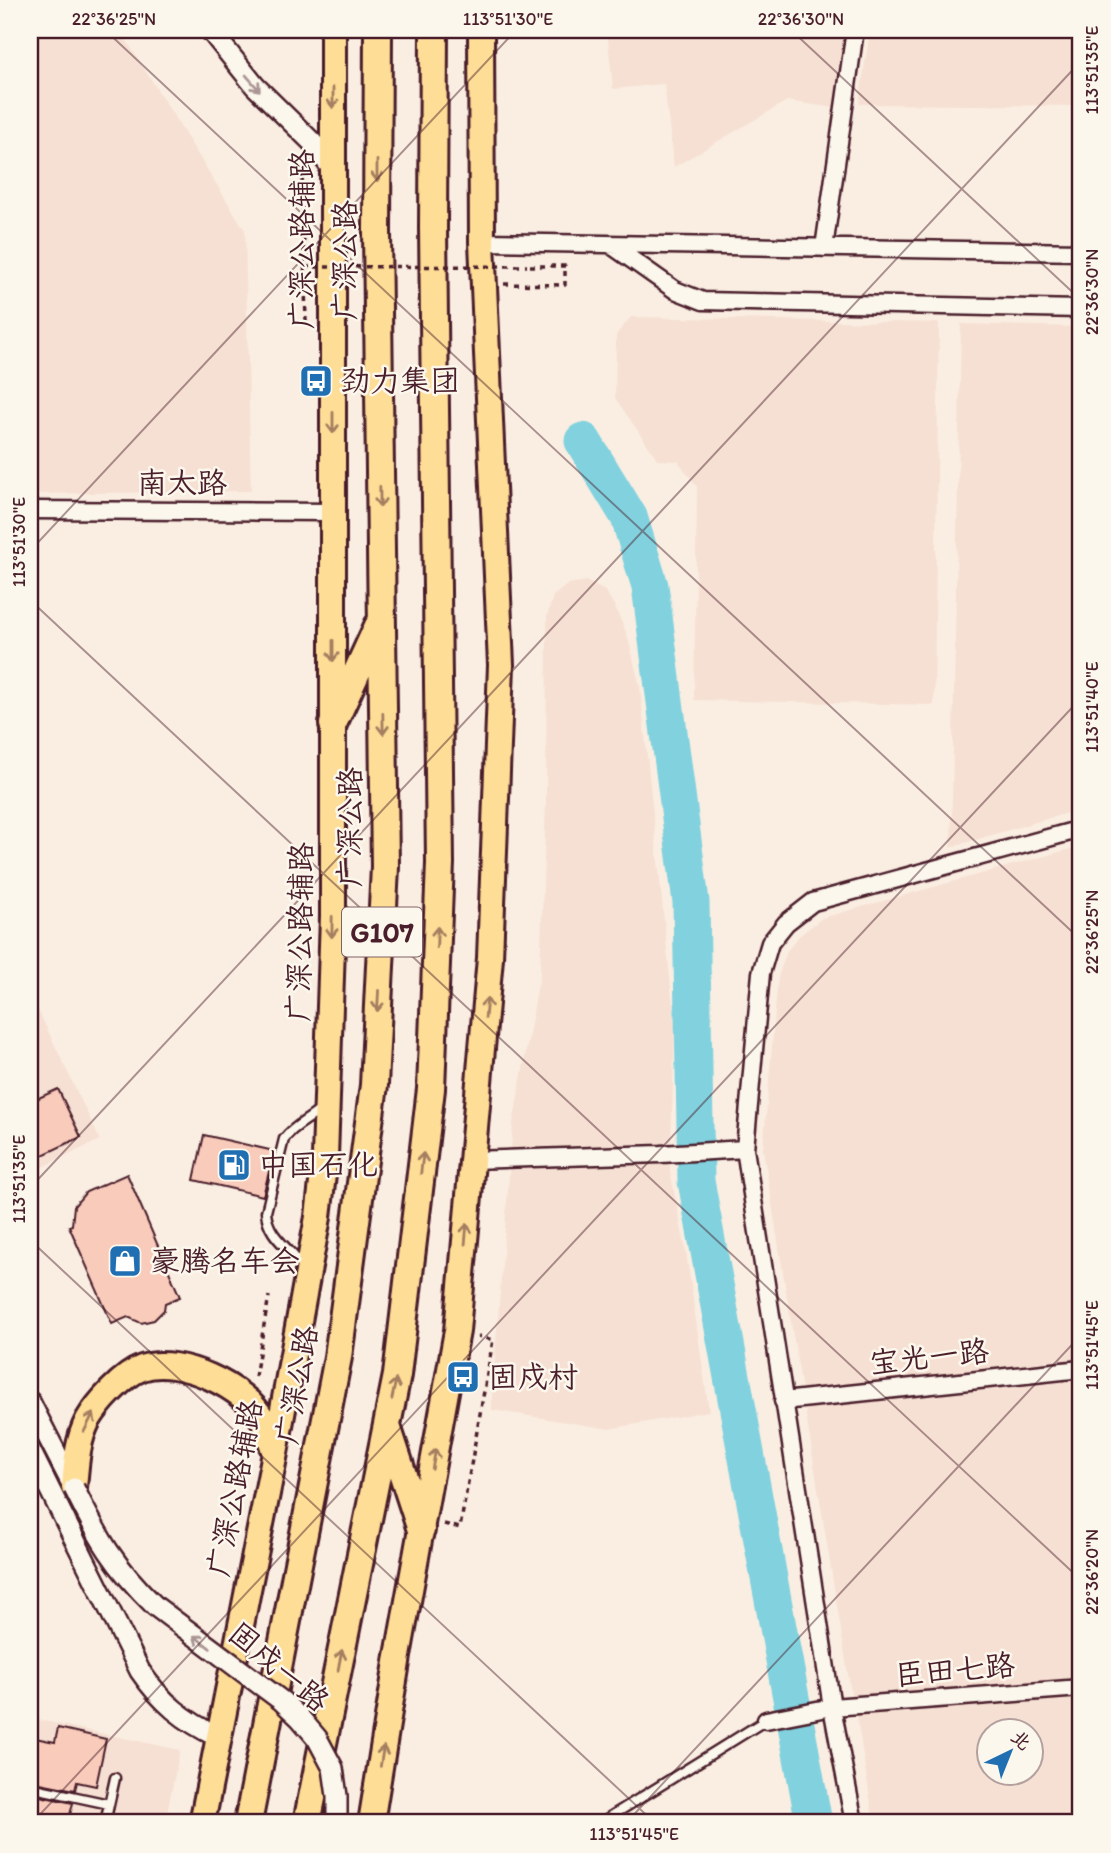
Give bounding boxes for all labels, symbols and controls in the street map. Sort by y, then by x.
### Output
text: 22°36'25"N [72,8,156,30]
text: 113°51'30"E [463,8,553,30]
text: 22°36'30"N [758,8,844,30]
text: 113°51'35"E [1081,26,1103,114]
one-way arrow [245,74,261,92]
one-way arrow [326,86,340,109]
street label: 广深公路辅路 [283,149,320,329]
one-way arrow [370,160,384,183]
street label: 广深公路 [326,200,363,320]
text: 22°36'30"N [1081,249,1103,335]
bus stop icon: 劲力集团 [297,362,335,400]
place label: 劲力集团 [340,362,460,399]
one-way arrow [326,412,340,435]
street label: 南太路 [137,464,227,501]
one-way arrow [374,485,387,508]
text: 113°51'30"E [8,497,30,587]
one-way arrow [326,639,340,662]
text: 113°51'40"E [1081,661,1103,753]
one-way arrow [376,713,390,736]
street label: 广深公路 [331,767,368,887]
street label: 广深公路辅路 [279,842,320,1022]
text: 22°36'25"N [1081,890,1103,974]
road number: G107 [342,908,422,956]
one-way arrow [326,916,339,939]
one-way arrow [431,925,444,948]
one-way arrow [371,989,384,1012]
one-way arrow [480,997,493,1020]
text: 113°51'35"E [8,1135,30,1223]
fuel station icon: 中国石化 [215,1146,253,1184]
place label: 中国石化 [258,1146,378,1183]
one-way arrow [415,1153,428,1175]
one-way arrow [460,1224,473,1246]
shop icon: 豪腾名车会 [106,1242,144,1280]
place label: 豪腾名车会 [150,1242,300,1279]
text: 113°51'45"E [1081,1300,1103,1390]
street label: 广深公路 [268,1323,325,1447]
street label: 宝光一路 [867,1332,991,1381]
bus stop icon: 固戍村 [444,1358,482,1396]
place label: 固戍村 [488,1358,578,1395]
one-way arrow [388,1378,402,1401]
street label: 广深公路辅路 [199,1396,270,1580]
one-way arrow [82,1412,96,1433]
one-way arrow [427,1449,441,1471]
text: 22°36'20"N [1081,1529,1103,1615]
street label: 固戍一路 [221,1614,337,1719]
one-way arrow [194,1634,212,1649]
street label: 臣田七路 [894,1646,1016,1693]
one-way arrow [333,1649,347,1672]
north arrow [974,1716,1044,1786]
text: 北 [1006,1725,1036,1755]
one-way arrow [376,1745,389,1768]
text: 113°51'45"E [589,1823,679,1845]

